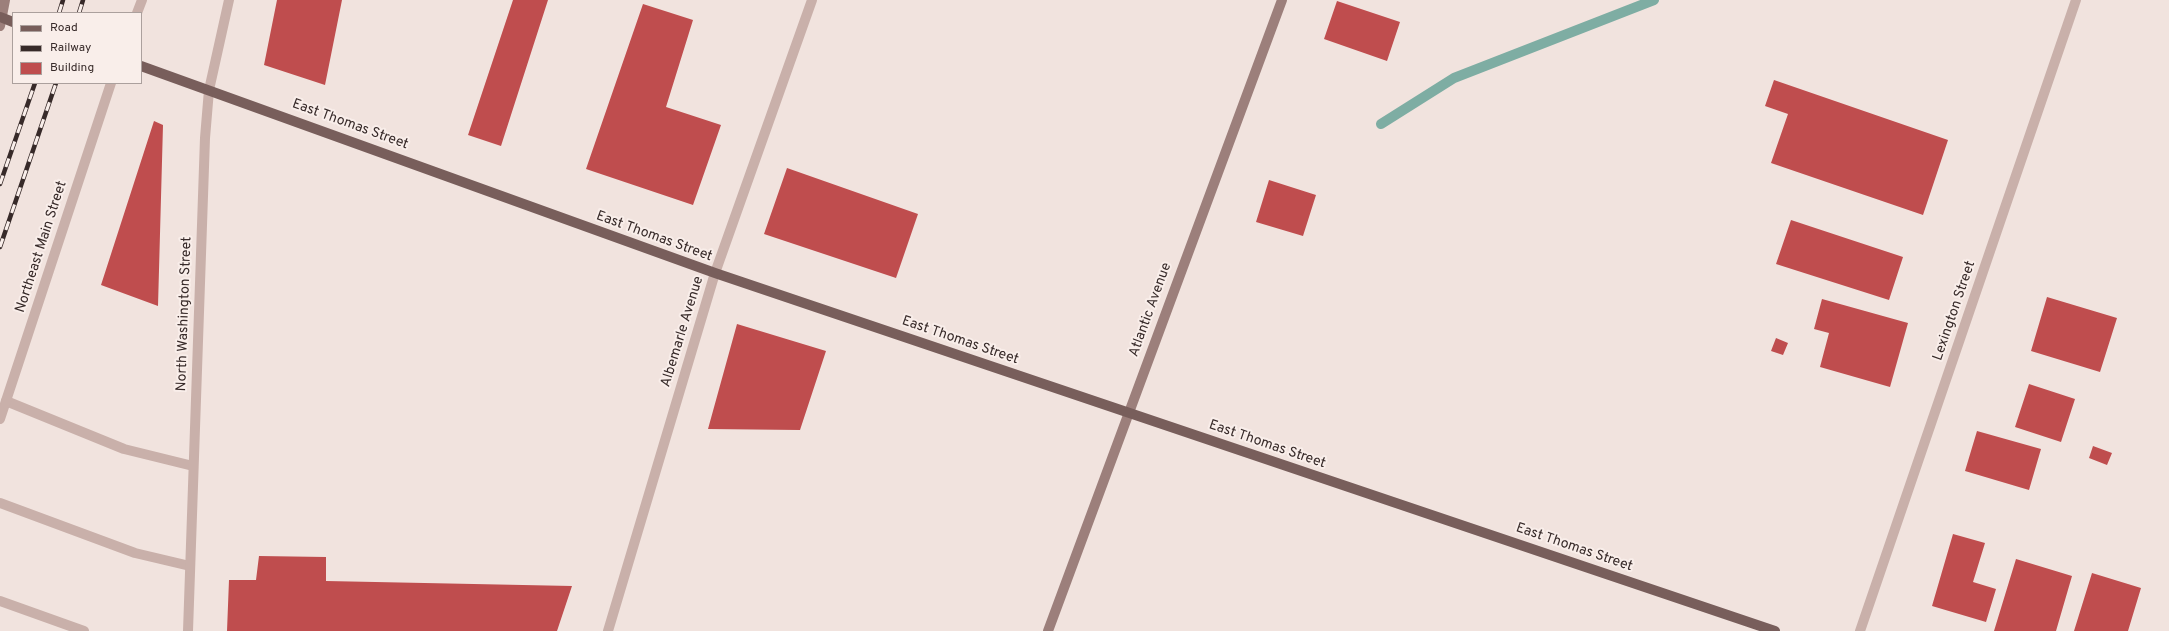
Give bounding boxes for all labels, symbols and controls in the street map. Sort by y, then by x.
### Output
legend [12,12,142,84]
text: Road [50,20,78,36]
text: Railway [50,40,91,56]
text: Building [50,60,94,76]
street label: East Thomas Street [290,96,410,154]
street label: Northeast Main Street [13,179,71,315]
street label: East Thomas Street [594,208,714,266]
street label: North Washington Street [174,236,196,392]
street label: Lexington Street [1930,259,1980,363]
street label: Atlantic Avenue [1126,261,1176,359]
street label: Albemarle Avenue [658,275,708,389]
street label: East Thomas Street [899,313,1021,369]
street label: East Thomas Street [1206,417,1328,473]
street label: East Thomas Street [1513,520,1635,576]

